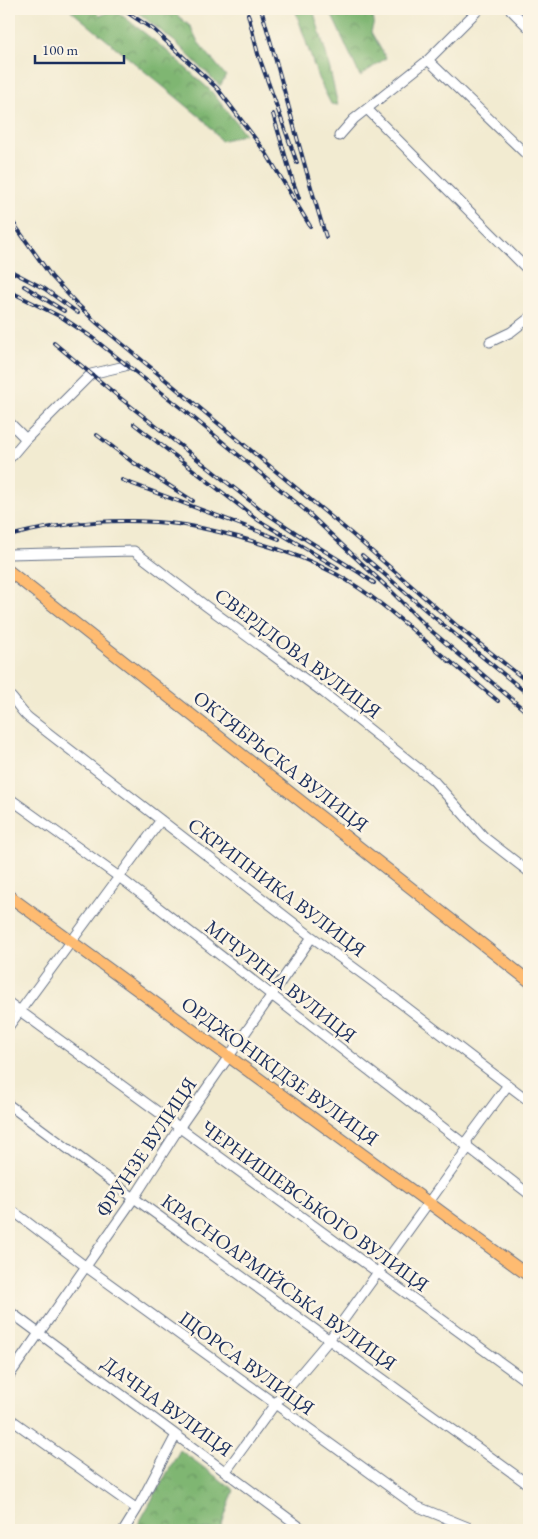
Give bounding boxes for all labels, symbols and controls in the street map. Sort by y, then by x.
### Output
scale bar [35,32,124,64]
text: 100 m [42,40,79,59]
street label: СВЕРДЛОВА ВУЛИЦЯ [209,582,387,724]
street label: ОКТЯБРЬСКА ВУЛИЦЯ [188,684,374,838]
street label: СКРИПНИКА ВУЛИЦЯ [183,811,371,963]
street label: МІЧУРІНА ВУЛИЦЯ [200,914,362,1048]
street label: ОРДЖОНІКІДЗЕ ВУЛИЦЯ [176,991,384,1151]
street label: ФРУНЗЕ ВУЛИЦЯ [90,1072,202,1222]
street label: ЧЕРНИШЕВСЬКОГО ВУЛИЦЯ [196,1114,434,1298]
street label: КРАСНОАРМІЙСЬКА ВУЛИЦЯ [156,1188,402,1376]
street label: ЩОРСА ВУЛИЦЯ [174,1305,320,1421]
street label: ДАЧНА ВУЛИЦЯ [96,1350,238,1462]

